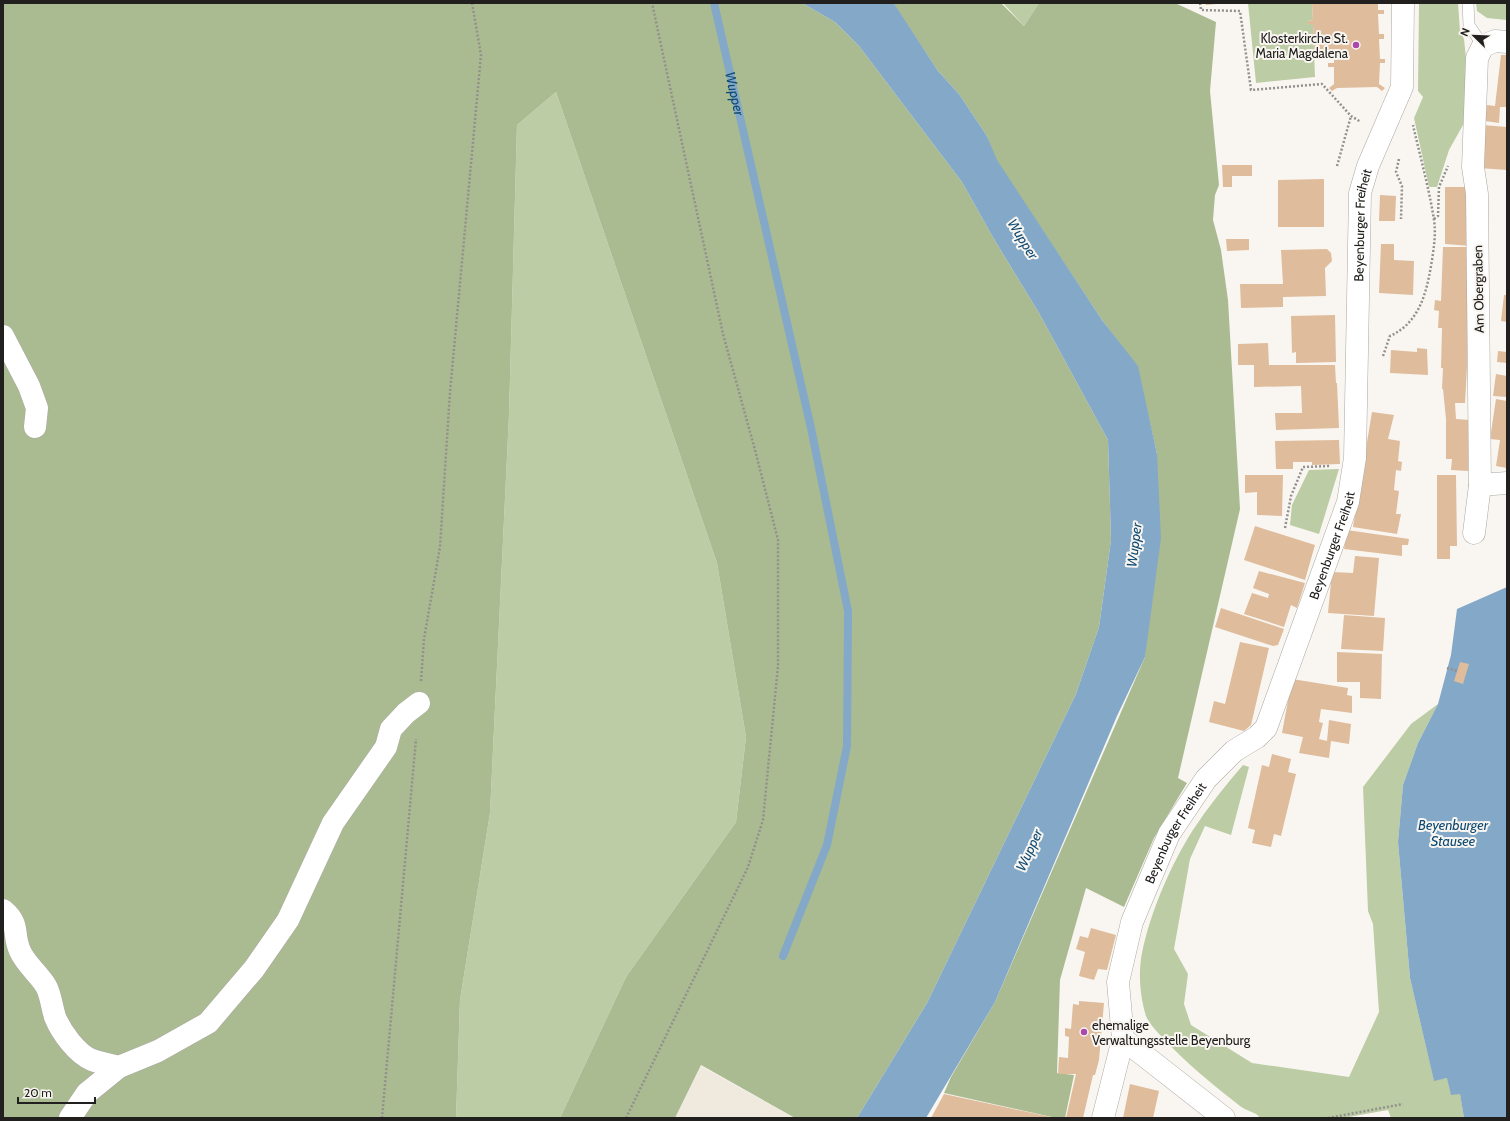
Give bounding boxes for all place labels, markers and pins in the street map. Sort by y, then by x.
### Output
place label: Klosterkirche St. Maria Magdalena [1255,30,1349,61]
marker: Klosterkirche St. Maria Magdalena [1351,40,1361,50]
place label: ehemalige Verwaltungsstelle Beyenburg [1092,1017,1251,1048]
marker: ehemalige Verwaltungsstelle Beyenburg [1079,1027,1089,1037]

